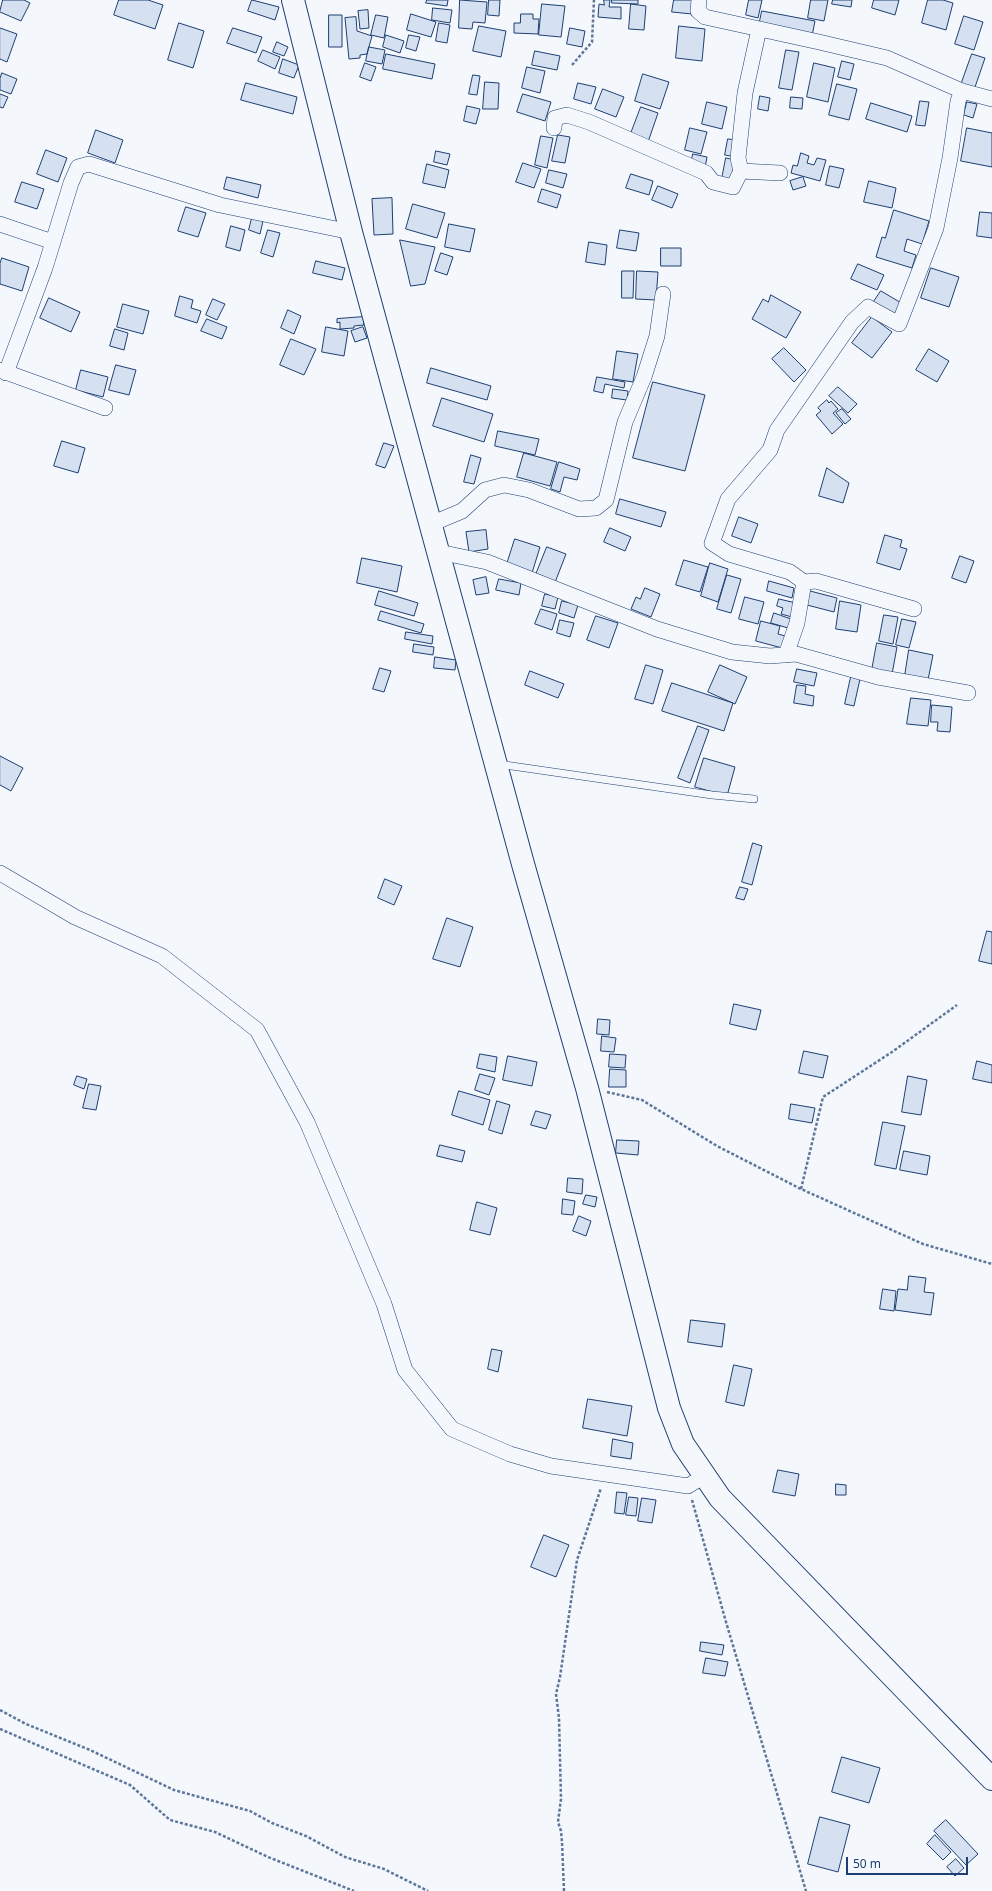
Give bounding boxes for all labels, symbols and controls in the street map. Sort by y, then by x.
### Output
scale bar [848,1849,970,1875]
text: 50 m [853,1855,881,1872]

